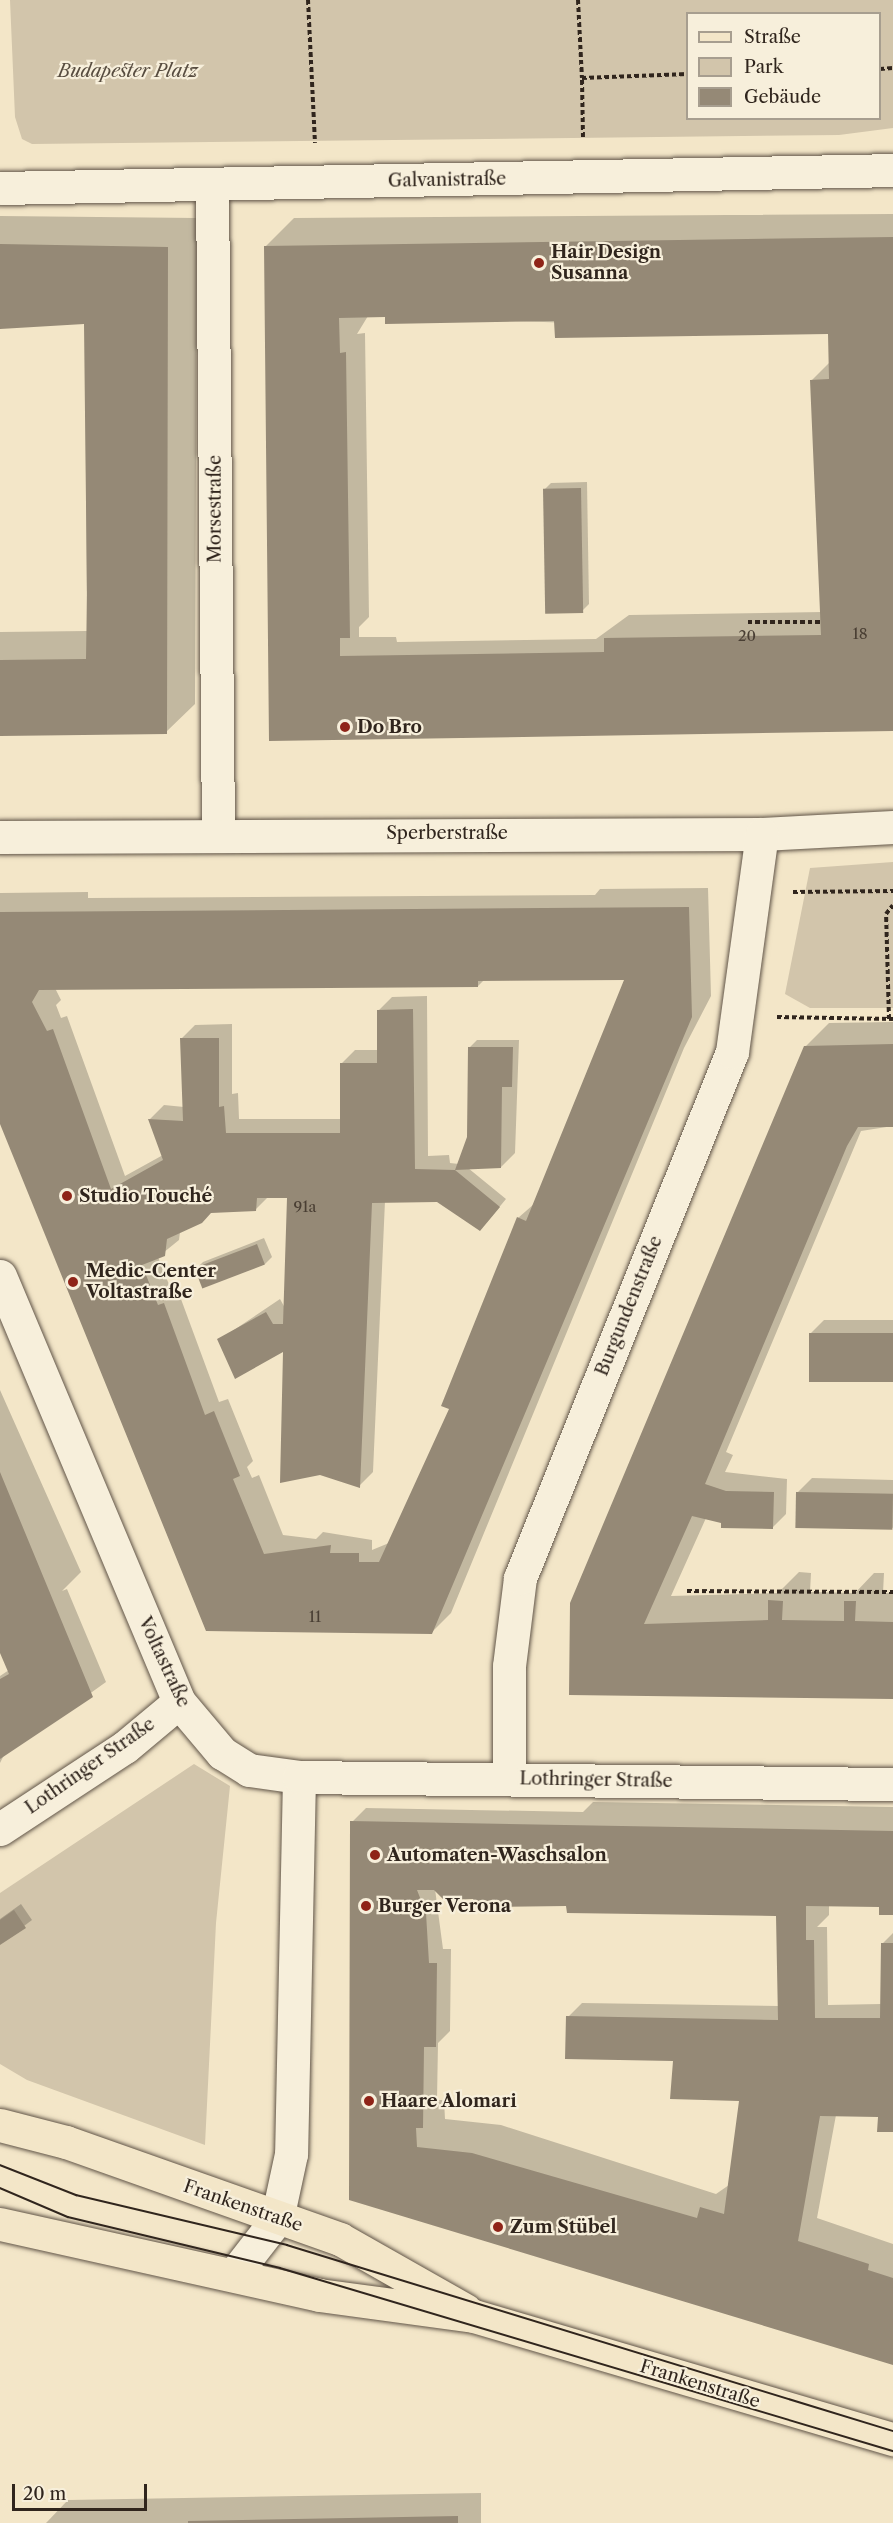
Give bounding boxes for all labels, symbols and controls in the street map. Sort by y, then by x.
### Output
legend [686,12,881,120]
text: Straße [744,26,801,48]
text: Park [744,56,783,78]
park label: Budapester Platz [58,60,198,82]
text: Gebäude [744,86,821,108]
street label: Galvanistraße [388,168,506,192]
place label: Hair Design Susanna [551,242,661,284]
marker: Hair Design Susanna [532,256,546,270]
street label: Morsestraße [204,455,226,563]
house number: 18 [852,625,868,643]
house number: 20 [738,627,756,645]
place label: Do Bro [357,716,422,738]
marker: Do Bro [338,720,352,734]
street label: Sperberstraße [386,822,508,844]
place label: Studio Touché [79,1185,213,1207]
marker: Studio Touché [60,1189,74,1203]
house number: 91a [293,1198,317,1216]
street label: Burgundenstraße [591,1233,667,1379]
place label: Medic-Center Voltastraße [86,1261,216,1304]
marker: Medic-Center Voltastraße [64,1273,82,1291]
house number: 11 [309,1608,321,1626]
street label: Voltastraße [134,1613,194,1711]
street label: Lothringer Straße [21,1713,159,1819]
street label: Lothringer Straße [519,1768,673,1792]
place label: Automaten-Waschsalon [387,1844,607,1866]
marker: Automaten-Waschsalon [368,1848,382,1862]
place label: Burger Verona [378,1895,512,1917]
marker: Burger Verona [359,1899,373,1913]
place label: Haare Alomari [381,2090,517,2112]
marker: Haare Alomari [362,2094,376,2108]
street label: Frankenstraße [181,2176,305,2236]
place label: Zum Stübel [510,2216,617,2238]
marker: Zum Stübel [491,2220,505,2234]
street label: Frankenstraße [637,2355,763,2413]
scale bar [15,2472,150,2510]
text: 20 m [23,2483,66,2505]

